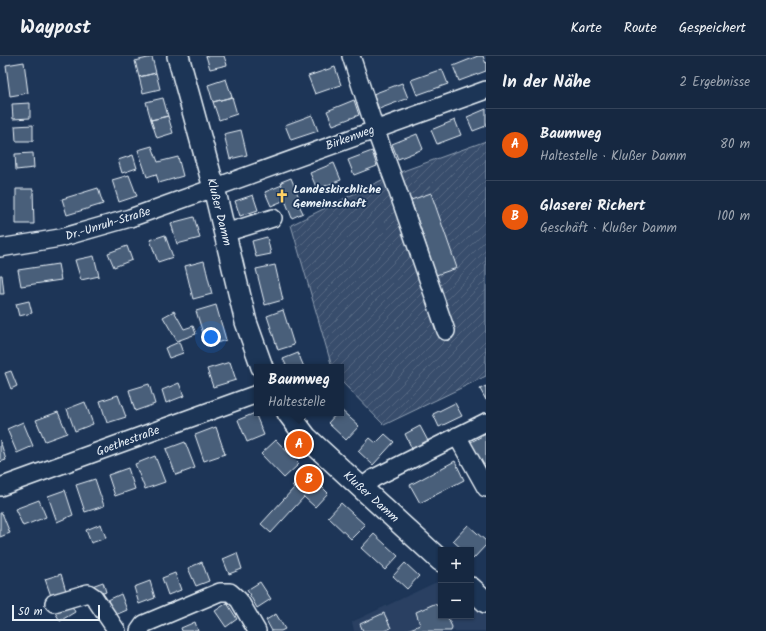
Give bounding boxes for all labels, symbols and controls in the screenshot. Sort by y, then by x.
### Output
text: Waypost [20,13,91,43]
text: Karte [571,17,602,39]
text: Route [624,17,657,39]
text: Gespeichert [679,17,746,39]
text: In der Nähe [502,69,591,96]
text: 2 Ergebnisse [680,72,750,93]
street label: Birkenweg [323,120,378,156]
text: Baumweg [540,122,602,146]
text: A [511,134,519,155]
text: 80 m [720,134,750,155]
text: Haltestelle · Klußer Damm [540,146,686,167]
street label: Klußer Damm [201,176,237,248]
place label: Landeskirchliche Gemeinschaft [293,180,381,213]
church icon: Landeskirchliche Gemeinschaft [274,188,290,204]
text: Glaserei Richert [540,194,646,218]
street label: Dr.-Unruh-Straße [63,202,154,246]
text: B [511,206,519,227]
text: 100 m [717,206,750,227]
text: Geschäft · Klußer Damm [540,218,677,239]
your location [201,327,221,347]
popup [254,364,344,416]
text: Baumweg [268,368,330,392]
text: Haltestelle [268,392,326,413]
street label: Goethestraße [94,421,163,461]
pin: A [286,429,312,459]
pin: B [296,464,322,494]
street label: Klußer Damm [339,467,404,528]
map controls [438,547,474,619]
button: + [438,547,474,583]
button: − [438,583,474,619]
scale bar [12,603,100,622]
text: 50 m [18,603,43,621]

